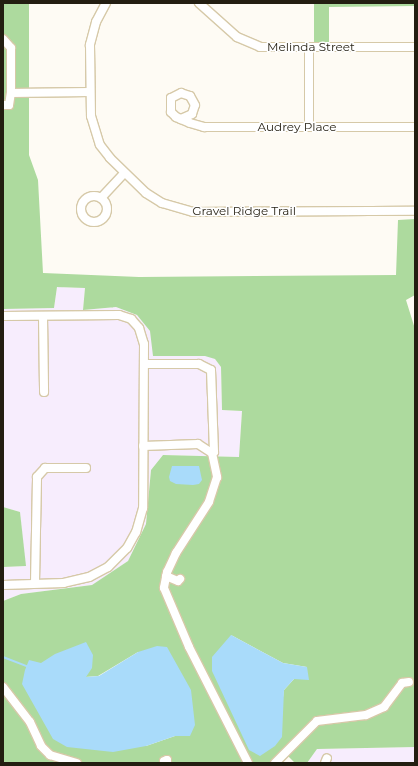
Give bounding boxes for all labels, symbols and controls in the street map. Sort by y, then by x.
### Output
street label: Melinda Street [267,40,355,54]
street label: Audrey Place [258,120,336,134]
street label: Gravel Ridge Trail [192,204,296,218]

